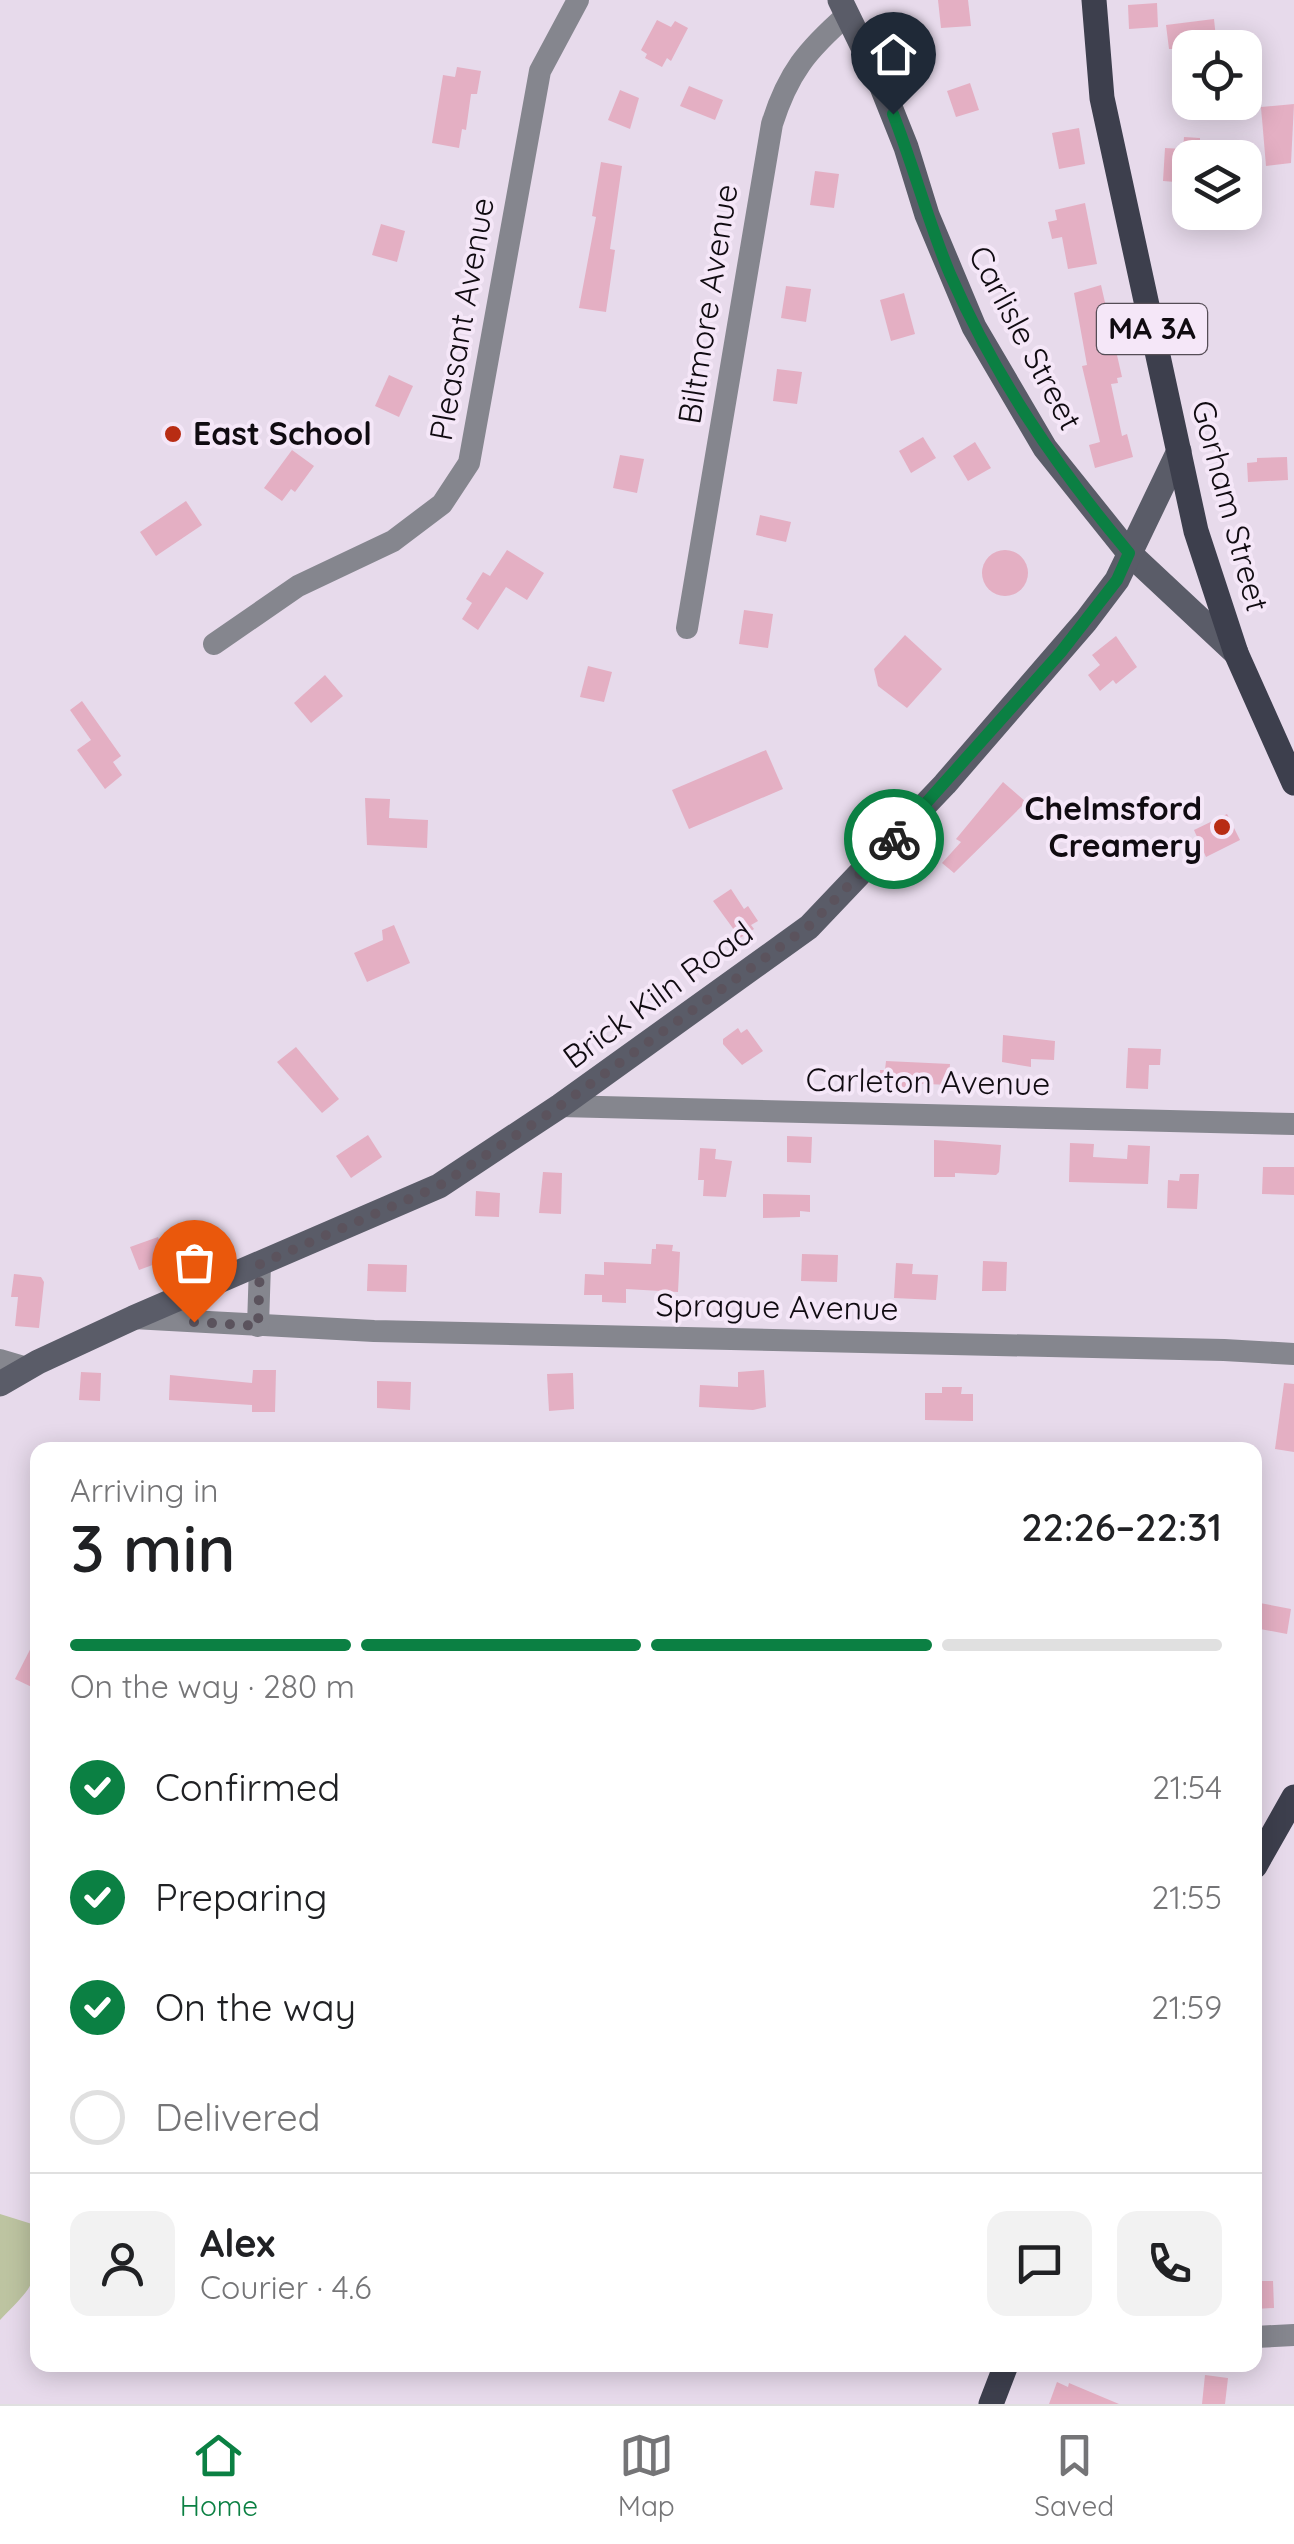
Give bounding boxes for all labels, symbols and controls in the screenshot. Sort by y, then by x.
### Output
pin [851,12,936,115]
icon: home [866,27,921,82]
map controls [1172,30,1262,230]
button: locate [1172,30,1262,120]
button: layers [1172,140,1262,230]
street label: Biltmore Avenue [668,181,746,427]
street label: Pleasant Avenue [420,194,502,443]
street label: Carlisle Street [961,238,1091,437]
road number: MA 3A [1097,304,1207,354]
street label: Gorham Street [1184,396,1278,616]
place label: East School [193,413,372,453]
marker: East School [162,423,184,445]
place label: Chelmsford Creamery [1024,788,1202,865]
courier [844,789,944,889]
icon: bike [867,812,922,867]
marker: Chelmsford Creamery [1211,816,1233,838]
street label: Brick Kiln Road [555,912,760,1076]
street label: Carleton Avenue [805,1059,1051,1103]
pin [152,1220,237,1323]
icon: bag [167,1235,222,1290]
street label: Sprague Avenue [655,1284,899,1328]
text: Arriving in [70,1470,219,1510]
text: 22:26–22:31 [1021,1503,1222,1551]
text: 3 min [70,1507,236,1588]
text: On the way · 280 m [70,1666,355,1706]
icon: check [70,1760,125,1815]
text: Confirmed [155,1763,340,1811]
text: 21:54 [1152,1767,1222,1807]
icon: check [70,1870,125,1925]
text: Preparing [155,1873,327,1921]
text: 21:55 [1152,1877,1222,1917]
icon: check [70,1980,125,2035]
text: On the way [155,1983,356,2031]
text: 21:59 [1151,1987,1222,2027]
text: Delivered [155,2093,321,2141]
button: person [70,2211,175,2316]
button: chat [987,2211,1092,2316]
button: phone [1117,2211,1222,2316]
text: Alex [200,2219,275,2267]
text: Courier · 4.6 [200,2267,372,2307]
tab: Home [180,2428,258,2523]
tab: Map [618,2428,675,2523]
tab: Saved [1034,2428,1114,2523]

